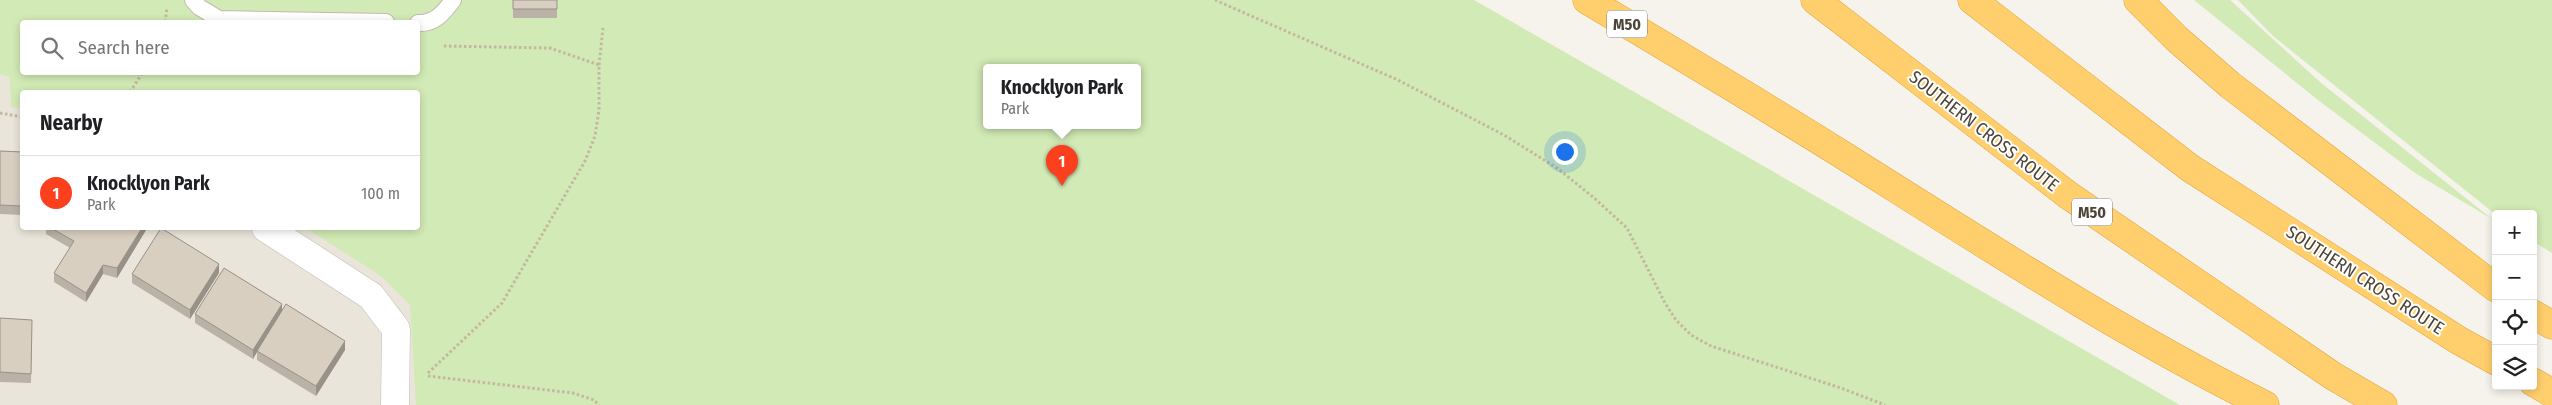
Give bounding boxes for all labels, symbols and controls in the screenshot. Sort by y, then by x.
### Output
road number: M50 [1607,10,1647,38]
search box [20,20,420,75]
icon: search [38,34,66,62]
text: Search here [78,36,170,59]
popup [983,64,1141,129]
street label: SOUTHERN CROSS ROUTE [1905,66,2063,196]
text: Knocklyon Park [1001,76,1123,99]
text: Park [1001,99,1029,118]
text: Nearby [40,110,102,136]
your location [1552,139,1578,165]
pin: 1 [1046,145,1078,186]
text: Knocklyon Park [87,172,210,195]
text: 1 [53,184,59,203]
text: 100 m [361,184,400,203]
text: Park [87,195,115,214]
road number: M50 [2072,198,2112,226]
map controls [2492,210,2537,390]
button: + [2492,210,2537,255]
street label: SOUTHERN CROSS ROUTE [2282,221,2448,339]
button: − [2492,255,2537,300]
button: locate [2492,300,2537,345]
button: layers [2492,345,2537,390]

